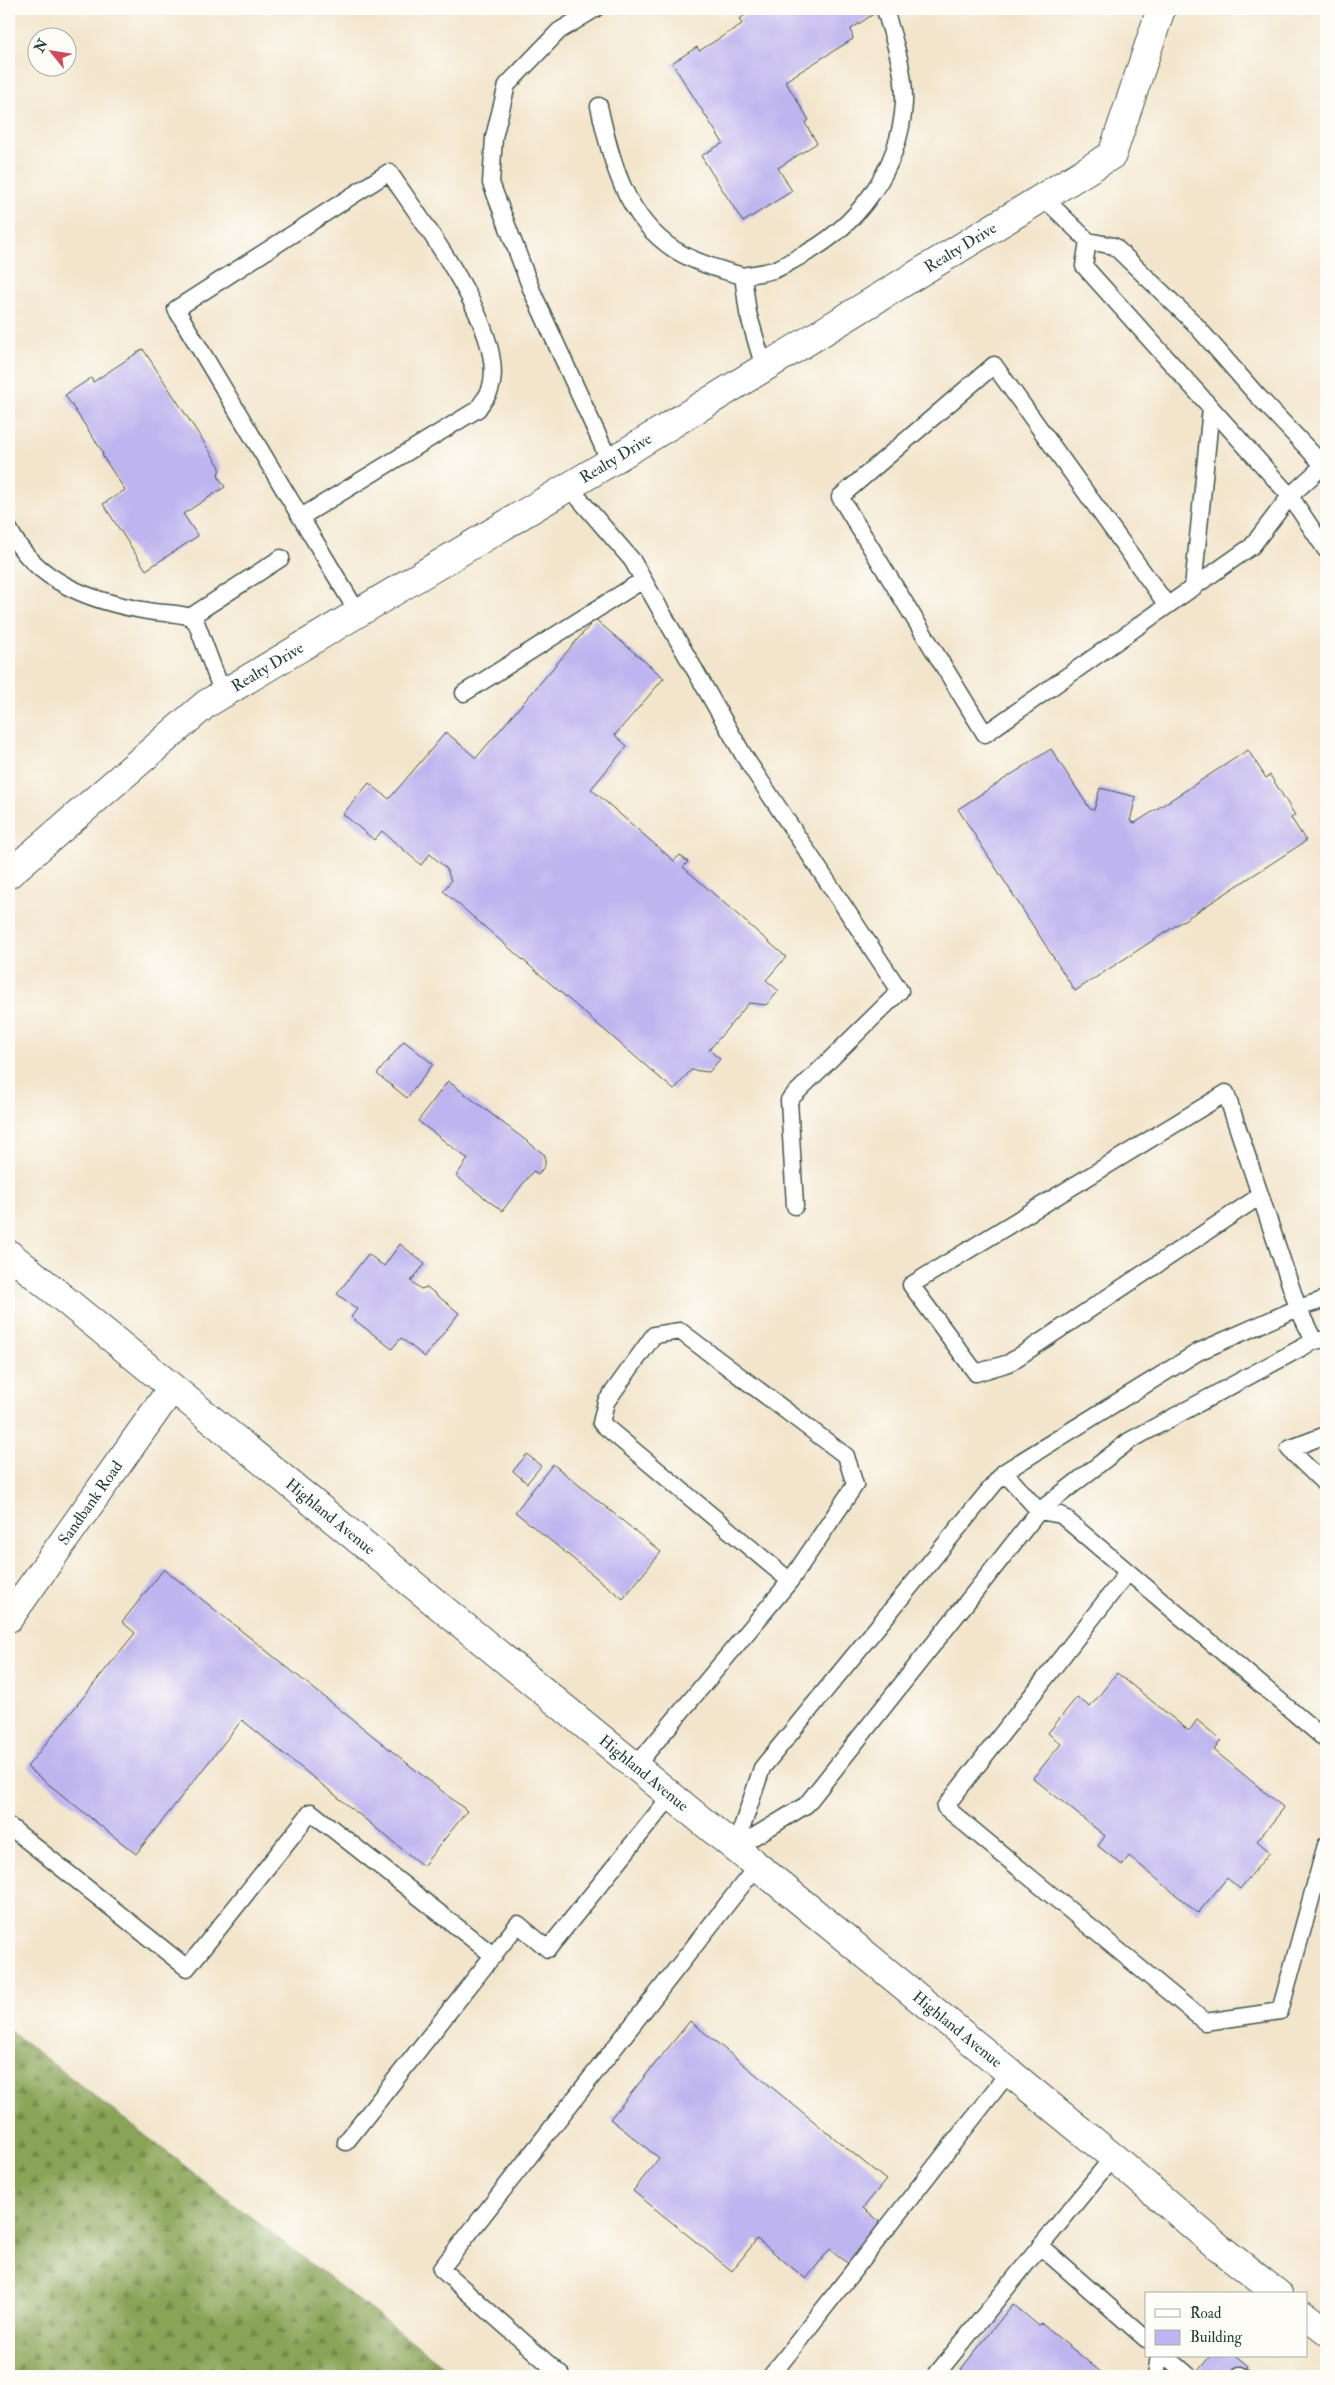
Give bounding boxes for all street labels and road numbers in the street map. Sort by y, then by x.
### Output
street label: Realty Drive [921,218,1000,277]
street label: Realty Drive [576,429,656,488]
street label: Realty Drive [228,638,308,696]
street label: Sandbank Road [54,1457,127,1549]
street label: Highland Avenue [281,1474,379,1560]
street label: Highland Avenue [595,1731,693,1816]
street label: Highland Avenue [908,1987,1006,2072]

